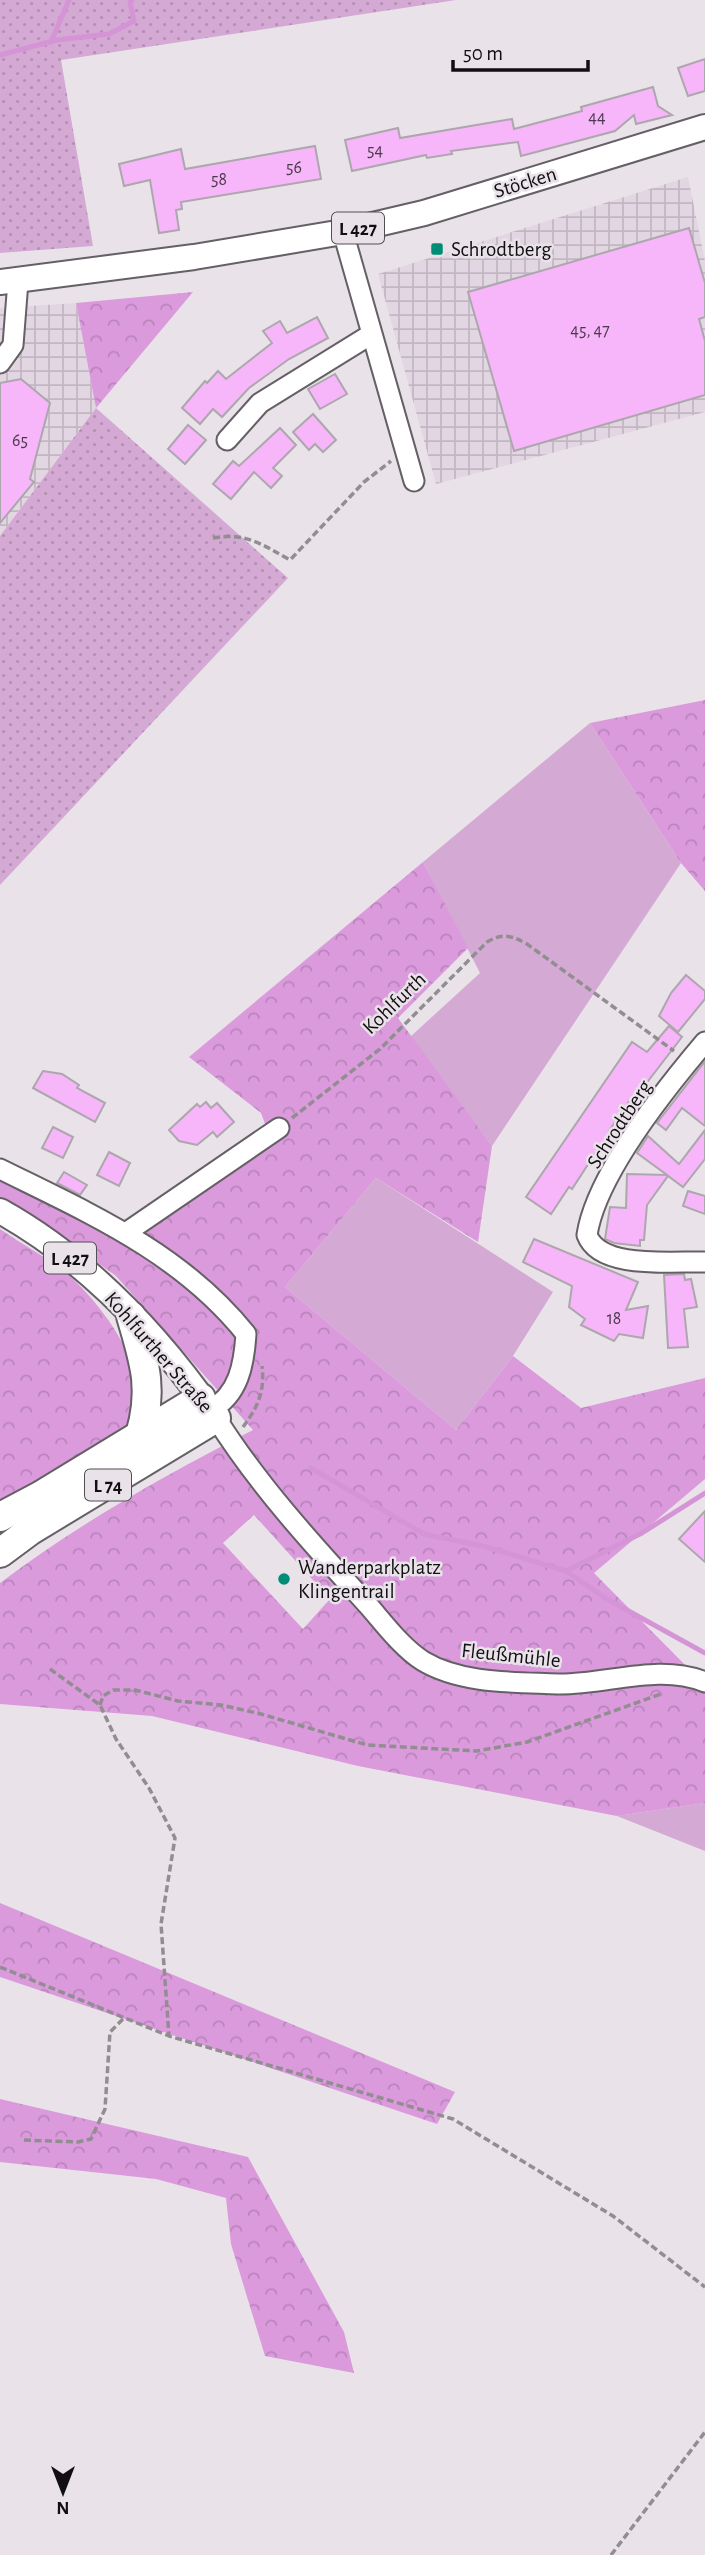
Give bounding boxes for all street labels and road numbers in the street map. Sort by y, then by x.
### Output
street label: Stöcken [491,163,559,202]
road number: L 427 [332,212,384,244]
street label: Kohlfurth [359,968,430,1038]
street label: Schrodtberg [583,1076,656,1172]
road number: L 427 [44,1242,96,1274]
street label: Kohlfurther Straße [101,1288,217,1417]
road number: L 74 [85,1470,131,1500]
street label: Fleußmühle [460,1640,562,1671]

